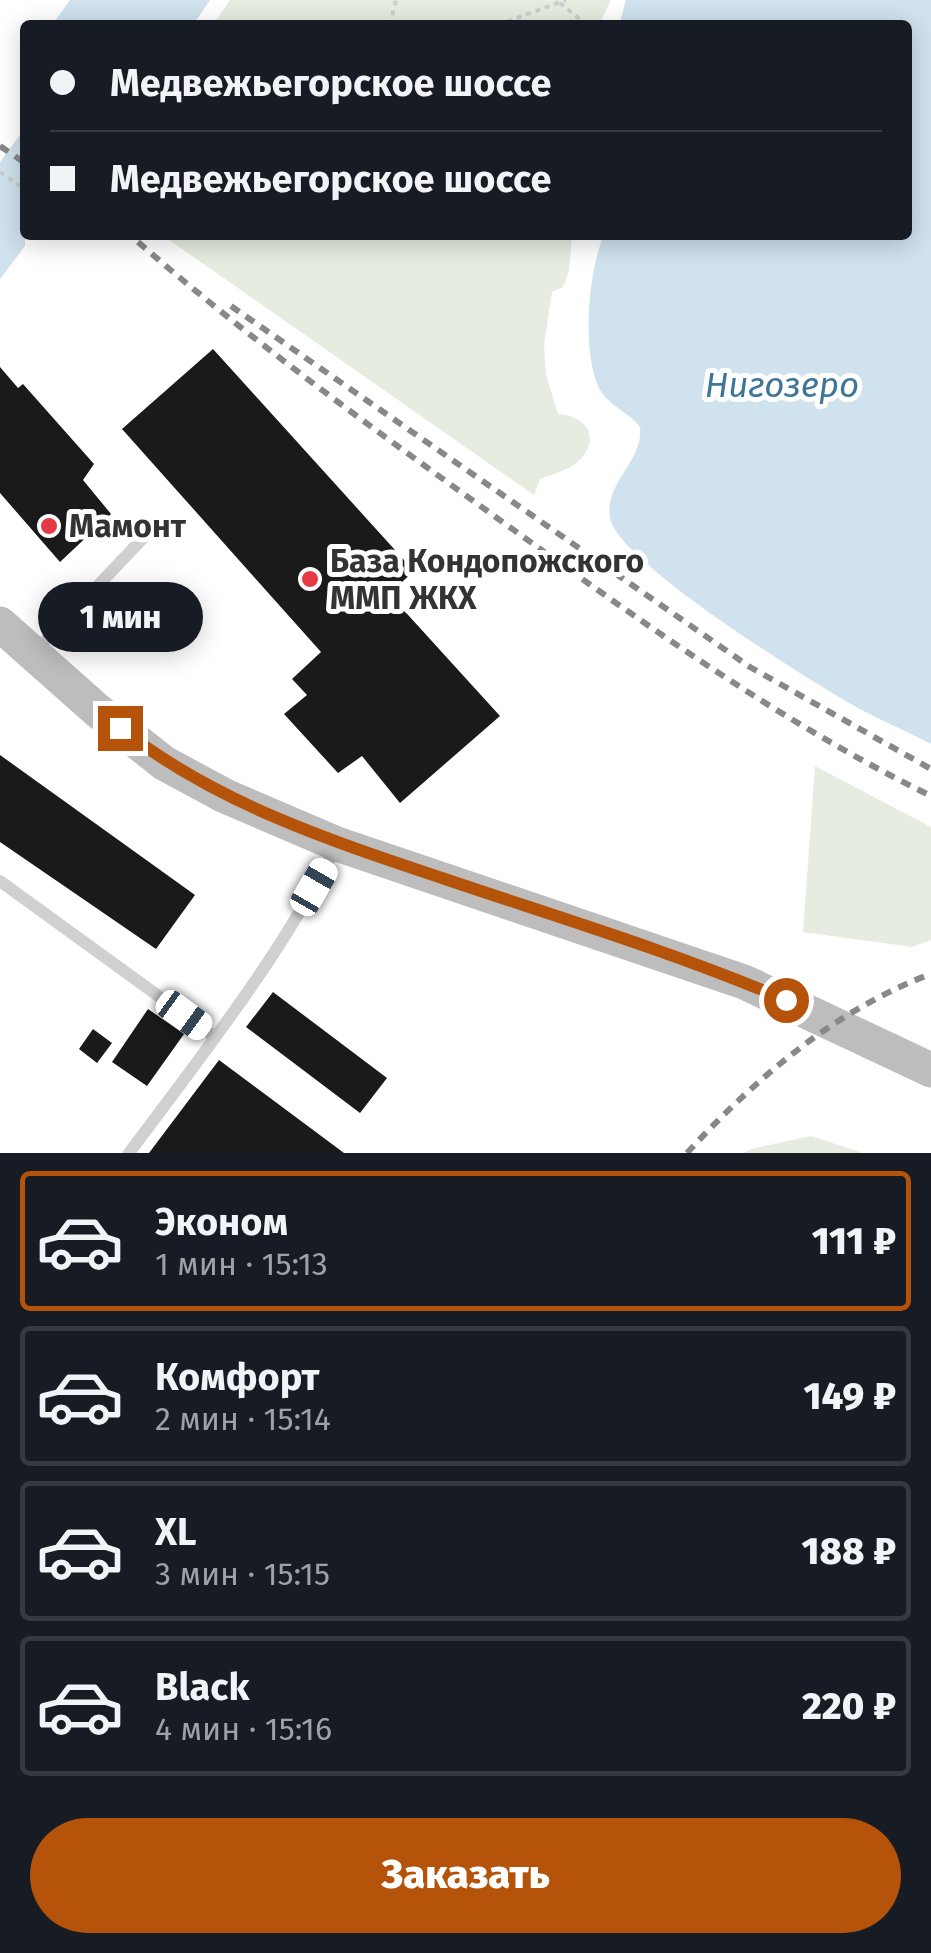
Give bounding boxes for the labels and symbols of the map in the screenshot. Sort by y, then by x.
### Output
water label: Нигозеро [705,364,859,406]
place label: Мамонт [69,507,187,545]
marker: Мамонт [38,515,60,537]
place label: База Кондопожского ММП ЖКХ [330,542,644,617]
marker: База Кондопожского ММП ЖКХ [299,568,321,590]
callout: 1 мин [38,583,202,653]
route end [98,706,143,751]
car [286,854,342,920]
route start [764,978,809,1023]
car [151,985,217,1045]

